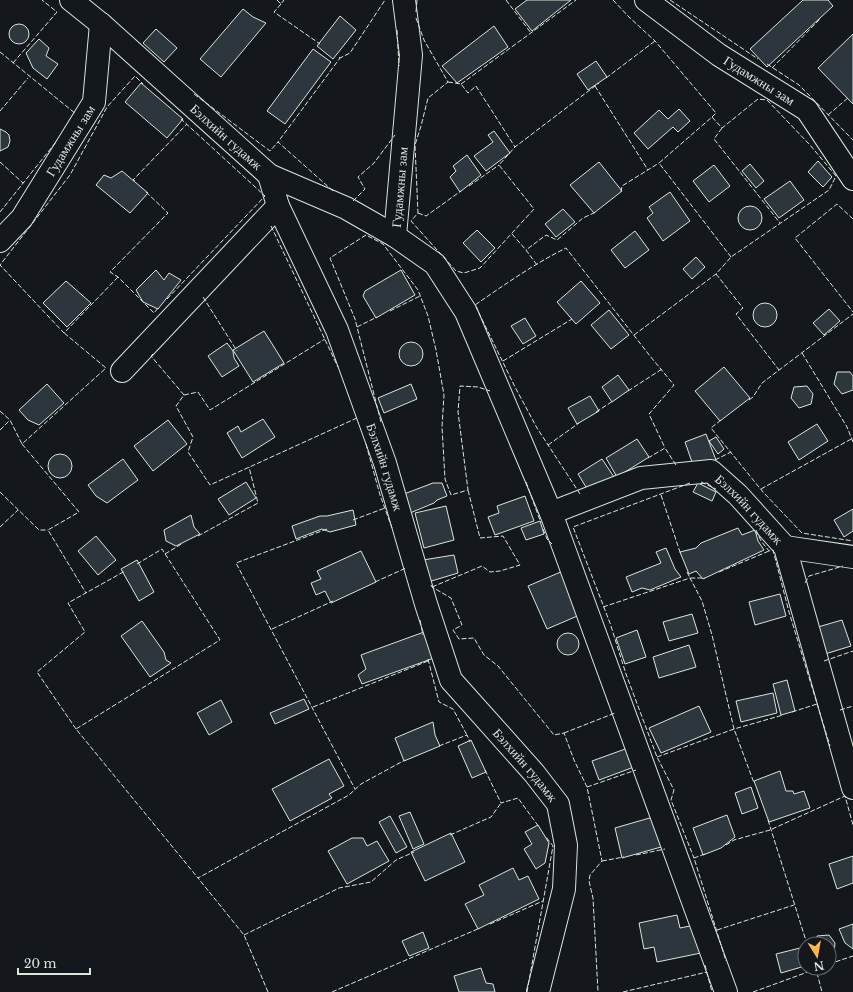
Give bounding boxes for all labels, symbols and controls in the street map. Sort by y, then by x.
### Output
street label: Гудамжны зам [720,52,798,109]
street label: Бэлхийн гудамж [186,100,266,175]
street label: Гудамжны зам [42,102,99,180]
street label: Гудамжны зам [388,146,412,228]
street label: Бэлхийн гудамж [362,421,407,514]
street label: Бэлхийн гудамж [711,471,787,549]
street label: Бэлхийн гудамж [489,725,562,806]
north arrow [797,936,837,976]
scale bar [18,950,90,976]
text: 20 m [24,956,56,971]
text: N [812,958,825,974]

